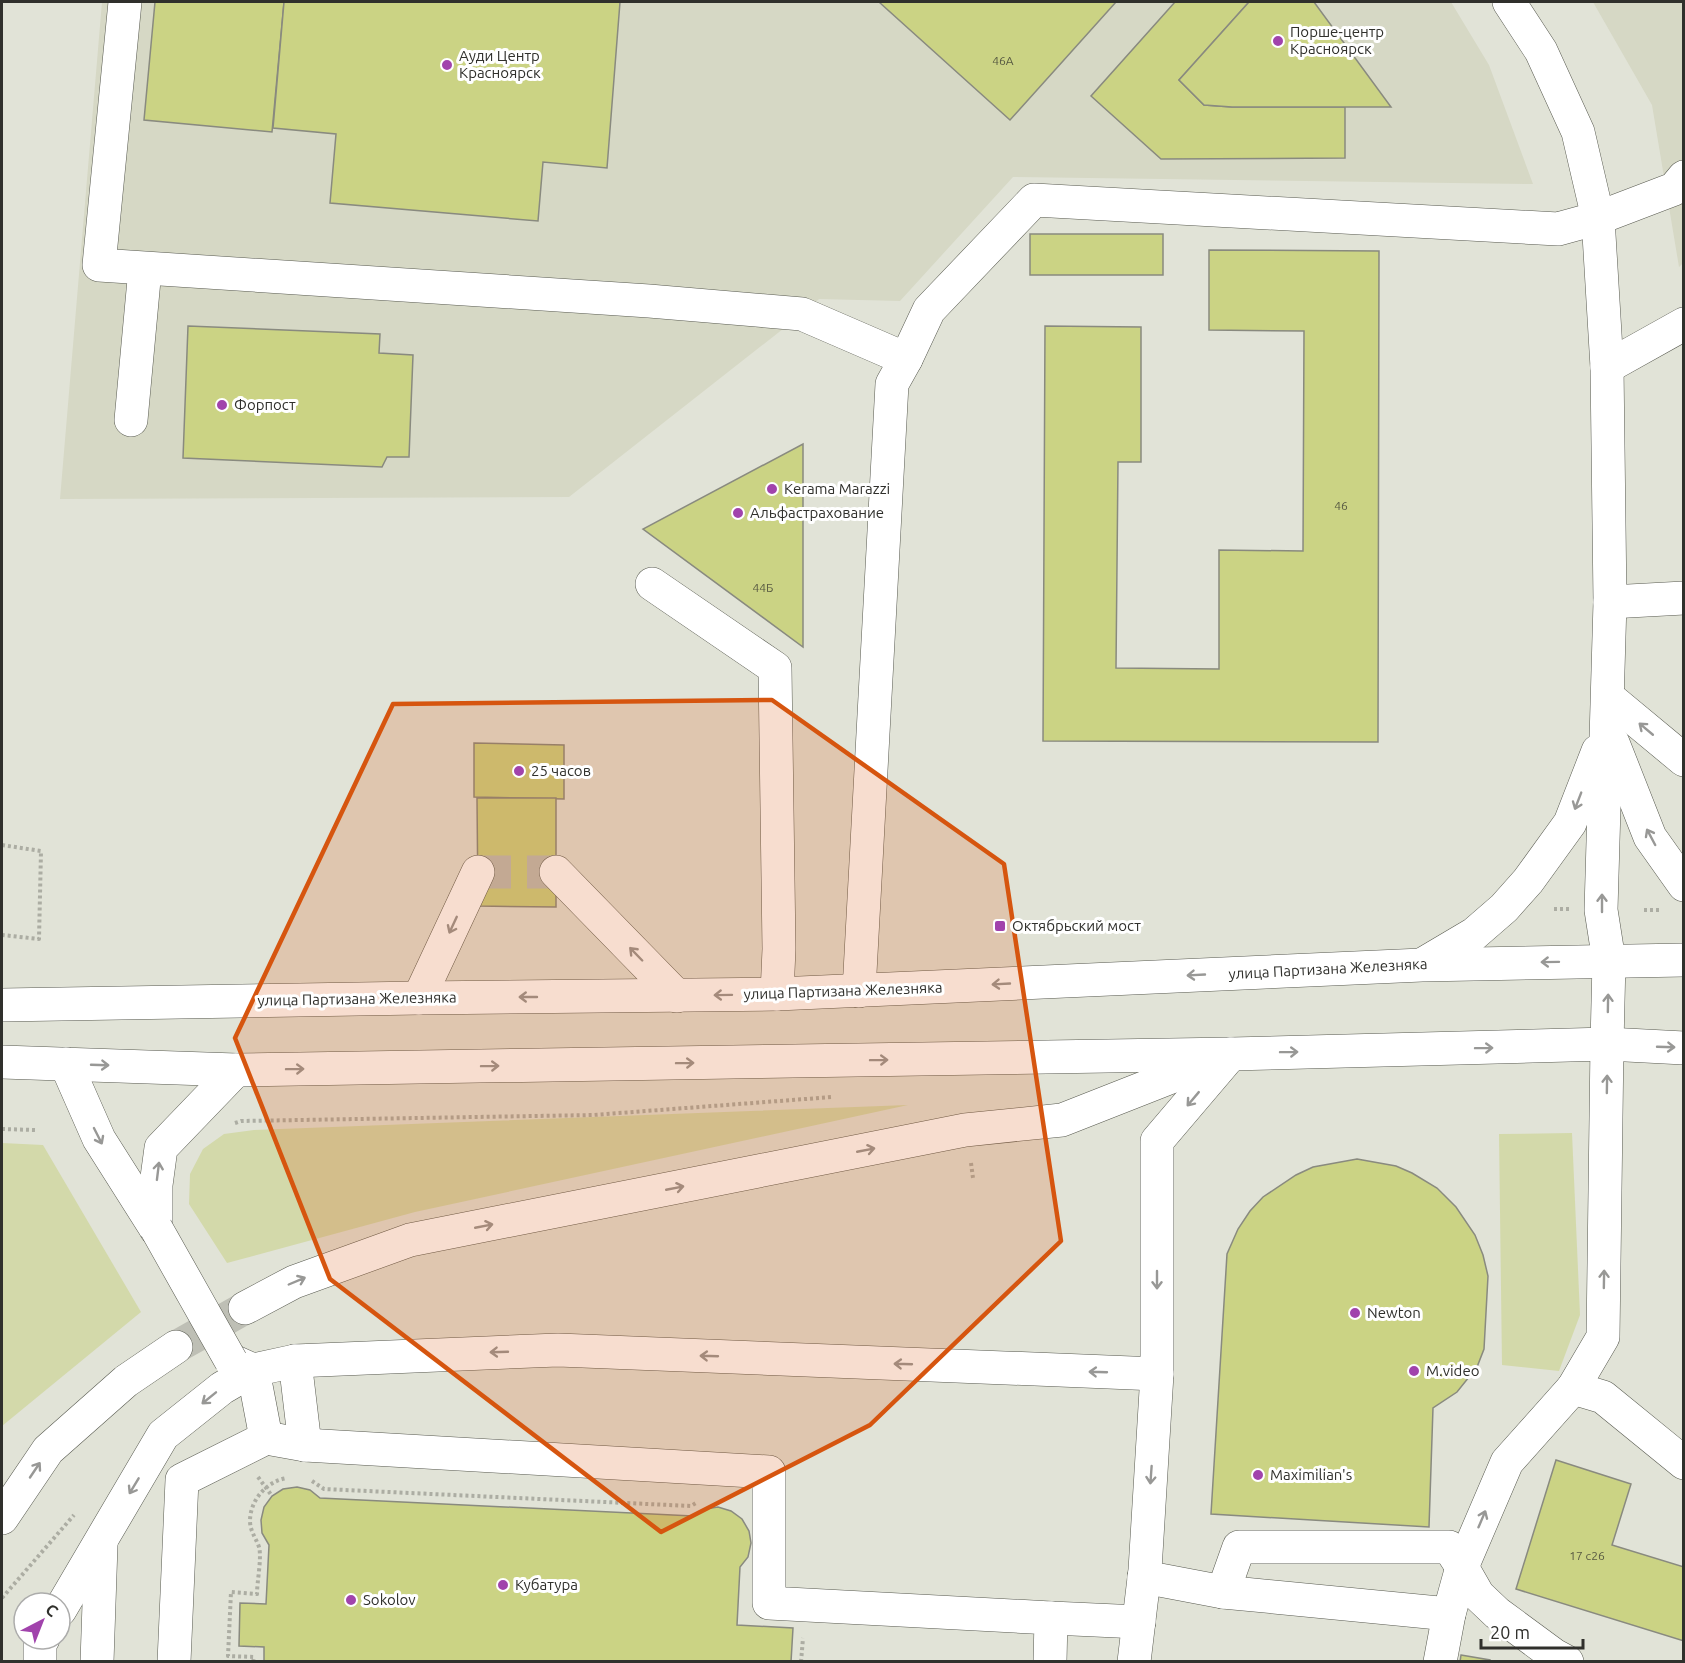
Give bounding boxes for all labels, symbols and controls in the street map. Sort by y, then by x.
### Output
place label: Порше-центр Красноярск [1290,23,1384,57]
marker: Порше-центр Красноярск [1271,34,1285,48]
place label: Ауди Центр Красноярск [459,47,541,81]
house number: 46А [992,54,1014,67]
marker: Ауди Центр Красноярск [440,58,454,72]
place label: Форпост [234,396,296,413]
marker: Форпост [215,398,229,412]
place label: Kerama Marazzi [784,480,890,497]
marker: Kerama Marazzi [765,482,779,496]
house number: 46 [1334,499,1348,512]
place label: Альфастрахование [750,504,884,521]
marker: Альфастрахование [731,506,745,520]
house number: 44Б [753,581,773,594]
one-way arrow [1639,722,1654,736]
place label: 25 часов [531,762,591,779]
marker: 25 часов [512,764,526,778]
one-way arrow [1572,791,1583,810]
one-way arrow [1645,829,1657,846]
one-way arrow [1596,894,1608,914]
one-way arrow [447,915,458,933]
place label: Октябрьский мост [1012,917,1141,934]
marker: Октябрьский мост [993,919,1007,933]
one-way arrow [629,947,644,962]
street label: улица Партизана Железняка [1228,955,1428,982]
one-way arrow [1541,957,1561,968]
one-way arrow [1187,970,1207,981]
street label: улица Партизана Железняка [743,979,943,1002]
one-way arrow [992,979,1012,990]
street label: улица Партизана Железняка [257,988,457,1009]
one-way arrow [713,990,733,1001]
one-way arrow [518,991,538,1003]
one-way arrow [1602,993,1614,1013]
one-way arrow [1656,1041,1676,1052]
one-way arrow [1474,1042,1494,1053]
one-way arrow [1279,1047,1299,1058]
one-way arrow [869,1054,889,1066]
one-way arrow [674,1057,694,1069]
one-way arrow [90,1059,110,1071]
one-way arrow [479,1060,499,1072]
one-way arrow [284,1064,304,1075]
one-way arrow [1601,1074,1612,1094]
one-way arrow [1187,1090,1200,1106]
one-way arrow [93,1127,104,1145]
one-way arrow [856,1144,876,1155]
one-way arrow [152,1162,163,1181]
one-way arrow [665,1182,684,1193]
one-way arrow [473,1220,493,1231]
one-way arrow [1598,1269,1610,1289]
one-way arrow [1151,1270,1163,1290]
one-way arrow [288,1275,306,1286]
place label: Newton [1367,1304,1421,1321]
marker: Newton [1348,1306,1362,1320]
one-way arrow [490,1347,510,1358]
one-way arrow [699,1351,719,1362]
one-way arrow [894,1359,914,1370]
place label: M.video [1426,1362,1479,1379]
marker: M.video [1407,1364,1421,1378]
one-way arrow [1089,1367,1109,1378]
one-way arrow [201,1392,217,1405]
one-way arrow [29,1462,41,1478]
one-way arrow [1145,1464,1156,1484]
place label: Maximilian's [1270,1466,1352,1483]
marker: Maximilian's [1251,1468,1265,1482]
one-way arrow [127,1477,139,1494]
one-way arrow [1477,1511,1488,1529]
house number: 17 с26 [1569,1549,1605,1562]
place label: Кубатура [515,1576,578,1593]
marker: Кубатура [496,1578,510,1592]
north arrow [12,1591,72,1651]
place label: Sokolov [363,1591,416,1608]
marker: Sokolov [344,1593,358,1607]
text: С [42,1600,62,1620]
scale bar [1481,1612,1583,1650]
text: 20 m [1490,1622,1530,1642]

